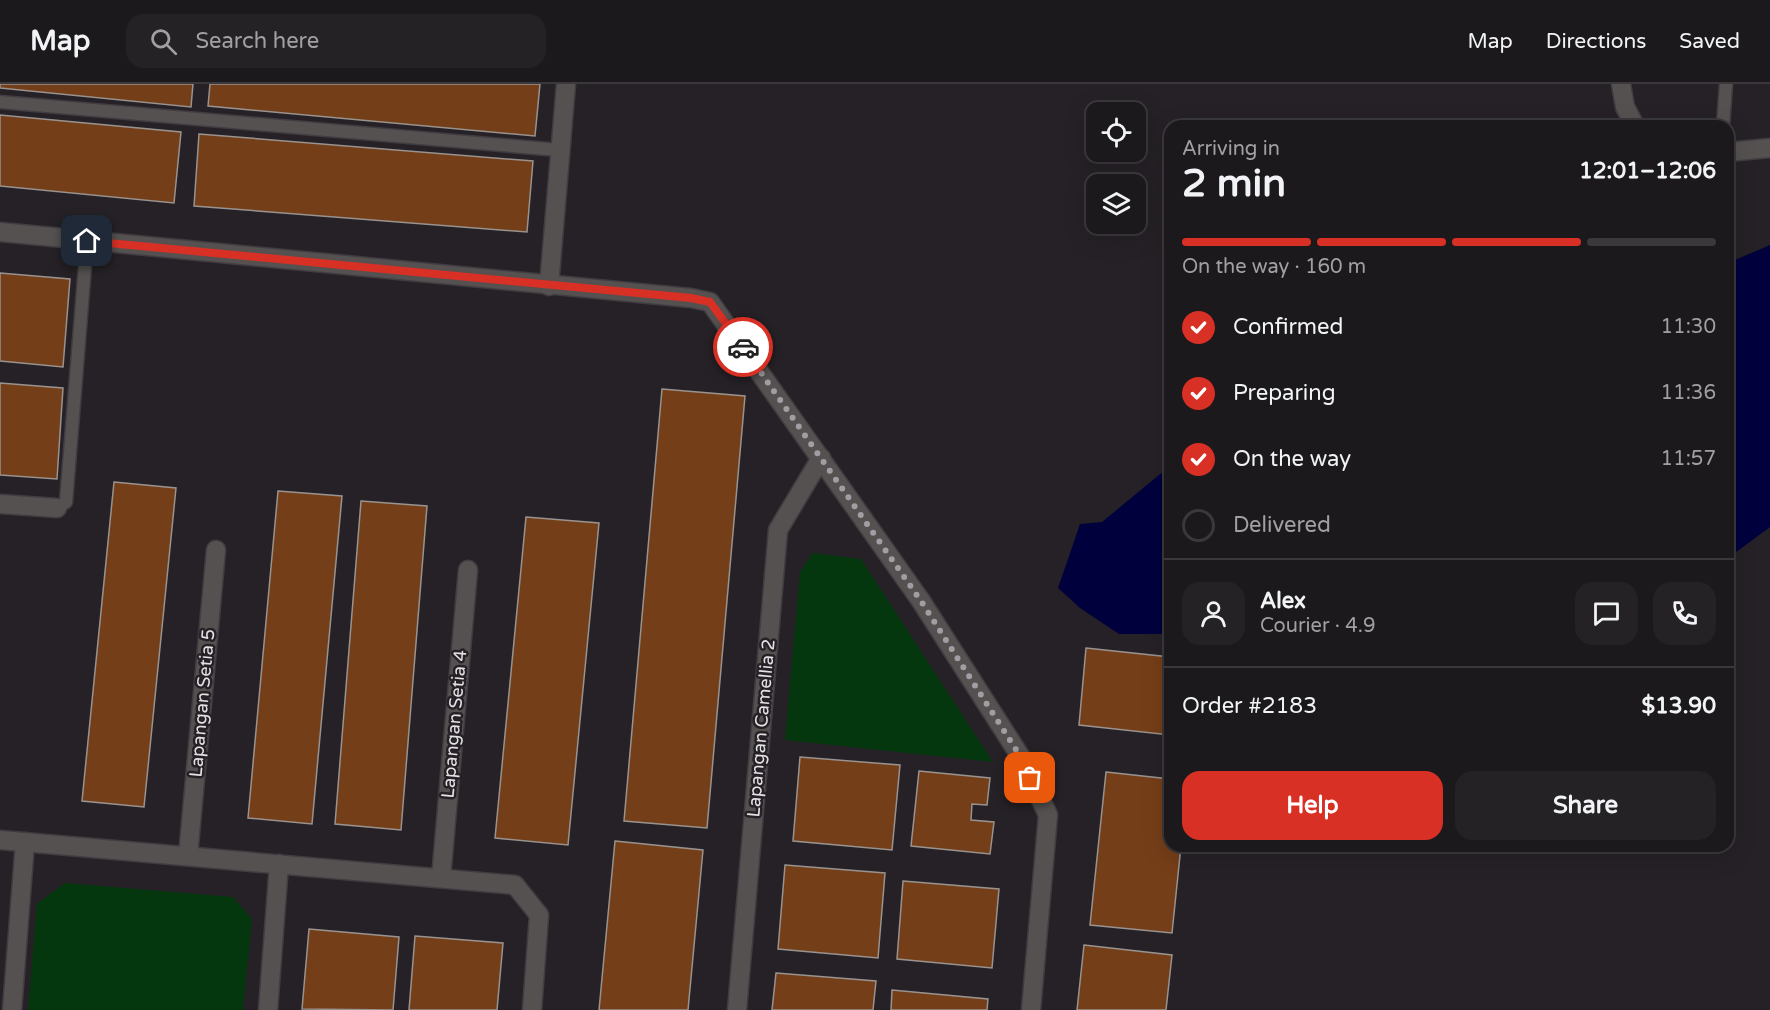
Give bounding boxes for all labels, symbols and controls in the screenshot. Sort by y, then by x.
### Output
search box [126,14,546,68]
text: Map [30,24,90,58]
icon: search [147,25,180,58]
text: Search here [195,28,319,54]
text: Map [1467,29,1513,54]
text: Directions [1546,29,1646,54]
text: Saved [1679,29,1740,54]
map controls [1086,102,1146,234]
button: locate [1086,102,1146,162]
text: Arriving in [1182,137,1280,161]
text: 12:01–12:06 [1579,158,1716,184]
text: 2 min [1182,160,1286,207]
button: layers [1086,174,1146,234]
pin [61,215,112,266]
icon: home [70,224,103,257]
text: On the way · 160 m [1182,255,1366,279]
icon: check [1182,311,1215,344]
text: Confirmed [1233,314,1343,340]
text: 11:30 [1661,315,1716,339]
courier [713,317,773,377]
icon: car [727,331,760,364]
icon: check [1182,377,1215,410]
text: Preparing [1233,380,1336,406]
text: 11:36 [1661,381,1716,405]
icon: check [1182,443,1215,476]
text: On the way [1233,446,1351,472]
text: 11:57 [1661,447,1716,471]
text: Delivered [1233,512,1331,538]
button: person [1182,582,1245,645]
button: chat [1575,582,1638,645]
button: phone [1653,582,1716,645]
text: Alex [1260,588,1306,614]
text: Courier · 4.9 [1260,614,1375,638]
street label: Lapangan Setia 5 [185,628,219,778]
street label: Lapangan Camellia 2 [742,638,780,818]
street label: Lapangan Setia 4 [437,649,471,799]
text: Order #2183 [1182,693,1317,719]
text: $13.90 [1641,693,1716,719]
pin [1004,752,1055,803]
icon: bag [1013,761,1046,794]
button: Help [1182,771,1443,840]
button: Share [1455,771,1716,840]

